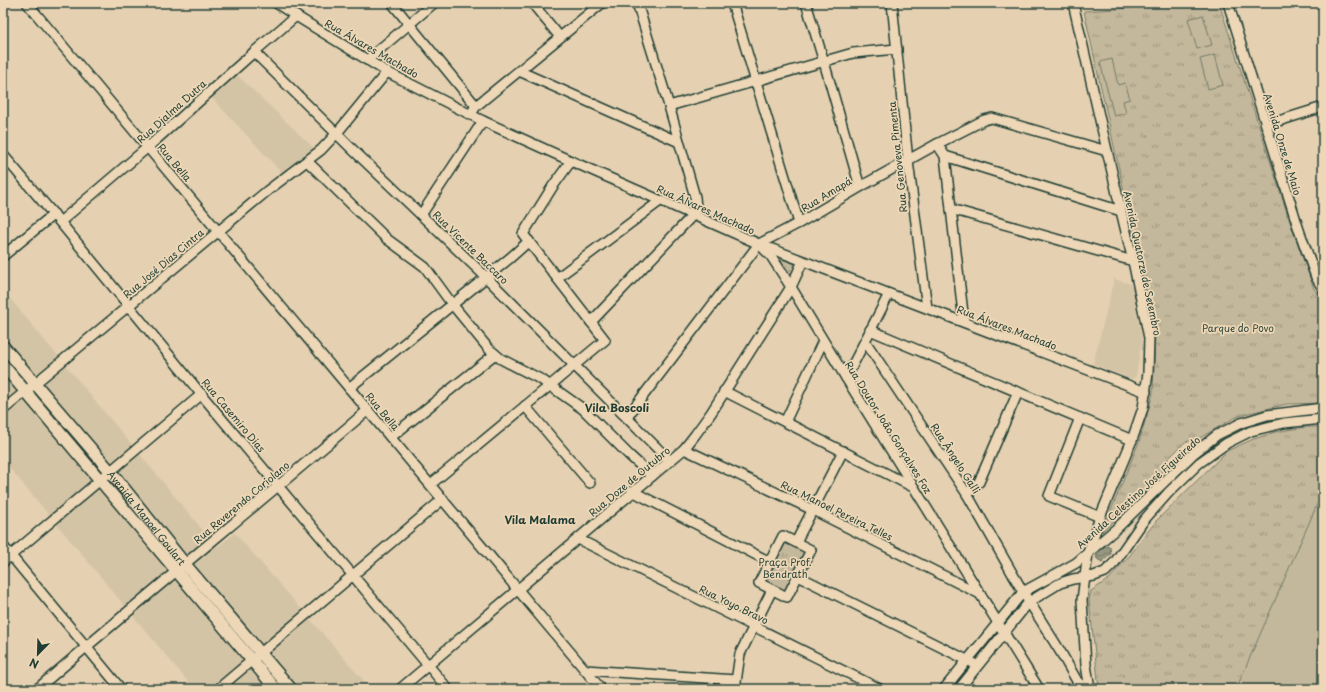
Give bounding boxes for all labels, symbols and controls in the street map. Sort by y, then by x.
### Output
street label: Rua Álvares Machado [322,15,422,81]
street label: Rua Djalma Dutra [133,75,210,146]
street label: Avenida Onze de Maio [1260,91,1306,197]
street label: Rua Genoveva Pimenta [884,100,910,213]
street label: Rua Bella [155,140,196,185]
street label: Rua Amapá [798,173,855,215]
street label: Rua Álvares Machado [655,181,758,238]
street label: Avenida Quatorze de Setembro [1120,189,1166,337]
street label: Rua Vicente Baccaro [430,207,512,287]
street label: Rua José Dias Cintra [119,224,207,301]
street label: Rua Álvares Machado [955,301,1060,353]
park label: Parque do Povo [1202,320,1274,335]
street label: Rua Doutor João Gonçalves Foz [842,358,936,496]
street label: Rua Casemiro Dias [199,375,270,455]
street label: Rua Bella [363,389,404,434]
district label: Vila Boscoli [585,399,650,416]
street label: Rua Ângelo Galli [928,420,984,496]
street label: Avenida Celestino José Figueiredo [1073,432,1204,552]
street label: Rua Doze de Outubro [585,442,673,520]
street label: Rua Reverendo Coriolano [190,457,293,547]
street label: Avenida Manoel Goulart [105,467,190,568]
street label: Rua Manoel Pereira Telles [779,476,896,544]
district label: Vila Malama [504,511,576,528]
park label: Praça Prof. Bendrath [758,554,812,581]
street label: Rua Yoyo Bravo [696,581,772,628]
north arrow [18,634,58,674]
text: N [26,654,41,673]

